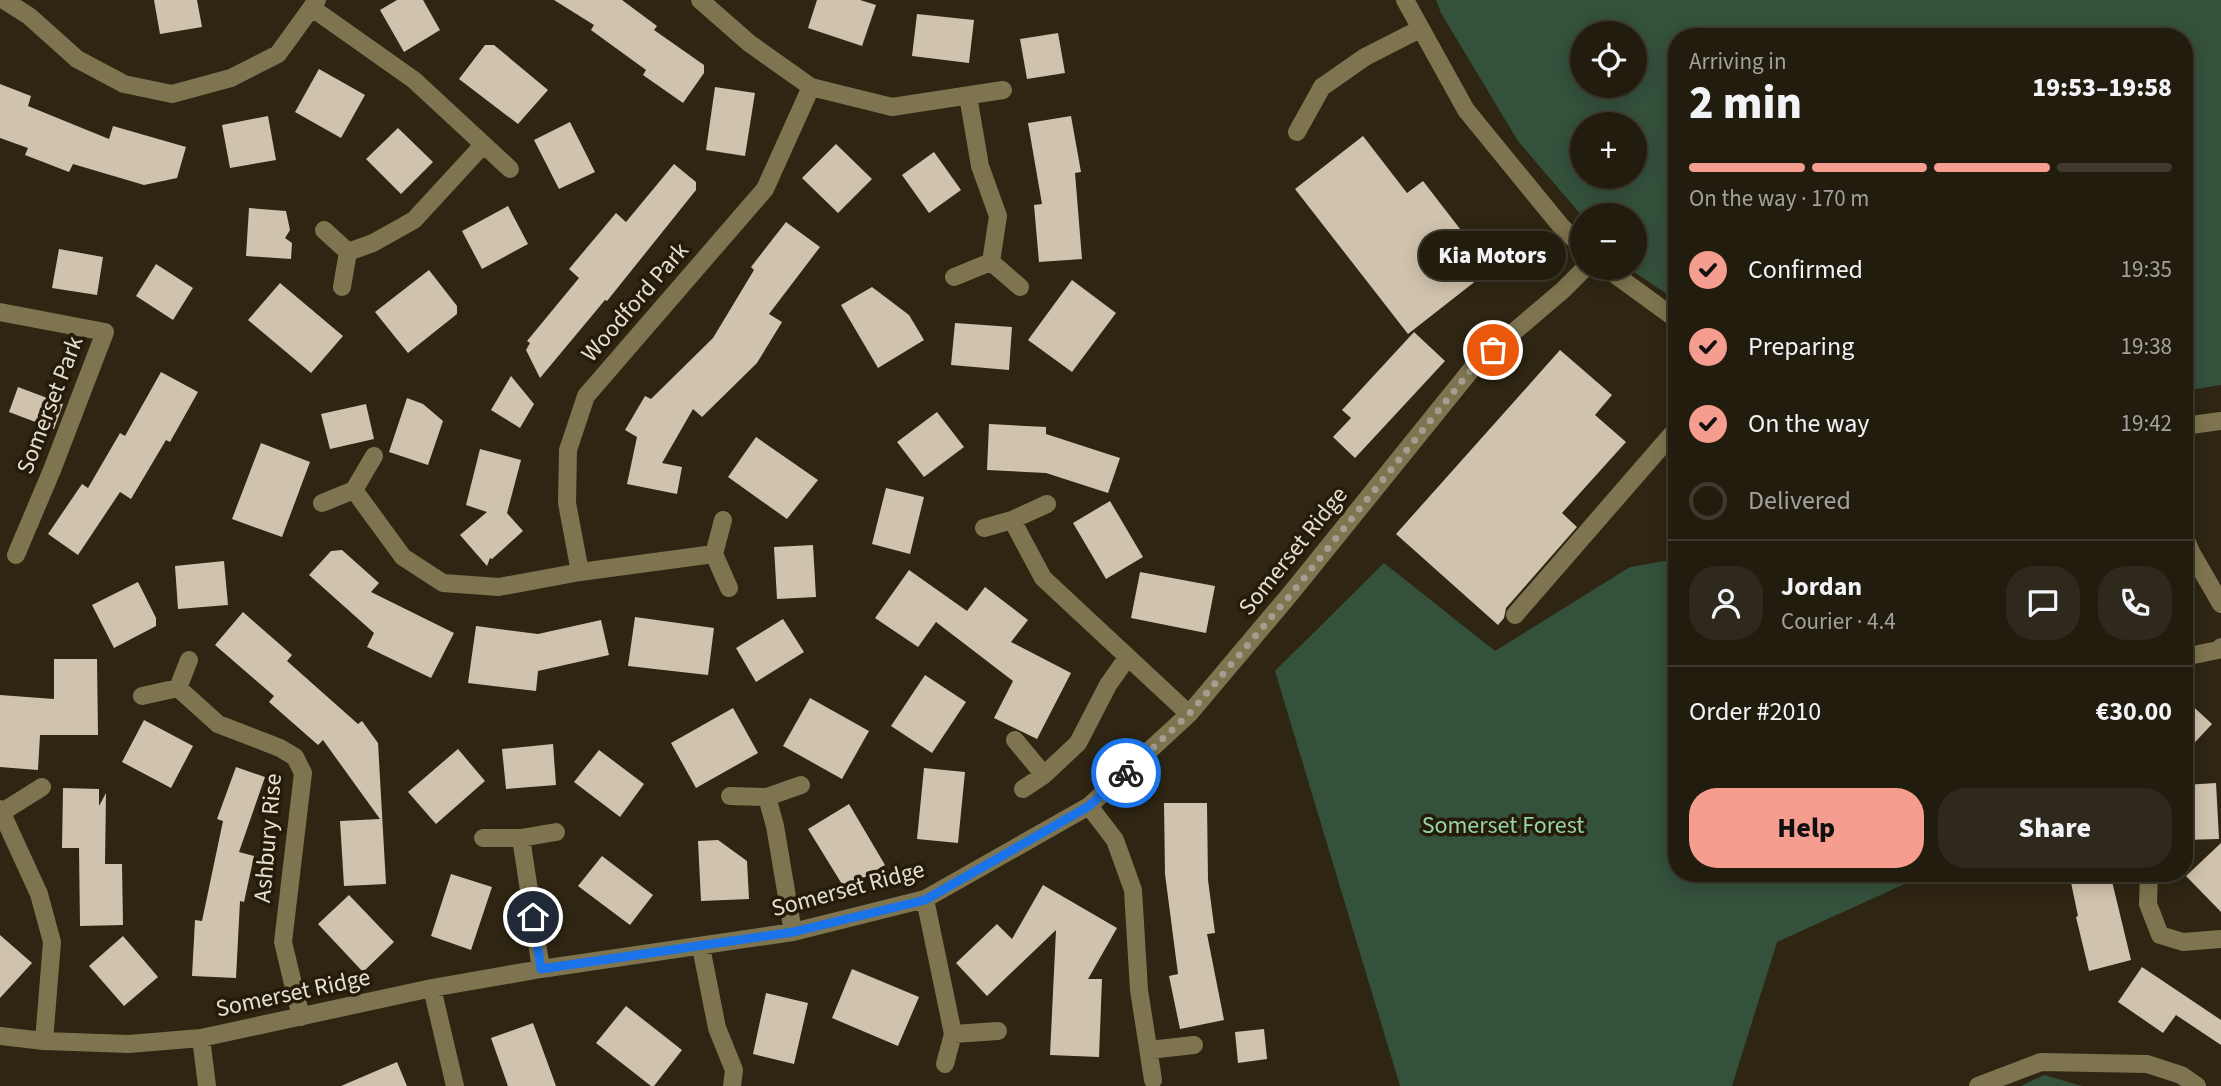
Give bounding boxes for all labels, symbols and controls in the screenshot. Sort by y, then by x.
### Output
map controls [1570,21,1647,280]
button: locate [1570,21,1647,98]
text: Arriving in [1689,45,1787,78]
text: 19:53–19:58 [2032,69,2172,106]
text: 2 min [1689,71,1802,136]
button: + [1570,112,1647,189]
text: On the way · 170 m [1689,182,1869,215]
button: − [1570,203,1647,280]
callout: Kia Motors [1420,231,1566,280]
street label: Woodford Park [573,234,697,370]
text: Kia Motors [1438,239,1547,272]
icon: check [1689,251,1727,289]
text: Confirmed [1748,251,1863,288]
text: 19:35 [2121,253,2172,286]
pin [1463,320,1523,380]
icon: check [1689,328,1727,366]
text: Preparing [1748,328,1854,365]
text: 19:38 [2121,330,2172,363]
street label: Somerset Park [8,331,92,479]
icon: bag [1474,331,1512,369]
icon: check [1689,405,1727,443]
text: On the way [1748,405,1869,442]
text: 19:42 [2121,407,2172,440]
street label: Somerset Ridge [1230,479,1356,623]
text: Delivered [1748,482,1851,519]
button: person [1689,566,1763,640]
button: chat [2006,566,2080,640]
button: phone [2098,566,2172,640]
text: Jordan [1781,568,1862,605]
text: Courier · 4.4 [1781,605,1896,638]
text: Order #2010 [1689,693,1821,730]
text: €30.00 [2096,693,2172,730]
courier [1091,738,1161,808]
icon: bike [1107,754,1145,792]
street label: Ashbury Rise [245,772,291,904]
button: Help [1689,788,1924,868]
button: Share [1938,788,2172,868]
park label: Somerset Forest [1422,808,1584,843]
street label: Somerset Ridge [768,852,928,926]
pin [503,887,563,947]
icon: home [514,898,552,936]
street label: Somerset Ridge [213,960,373,1026]

